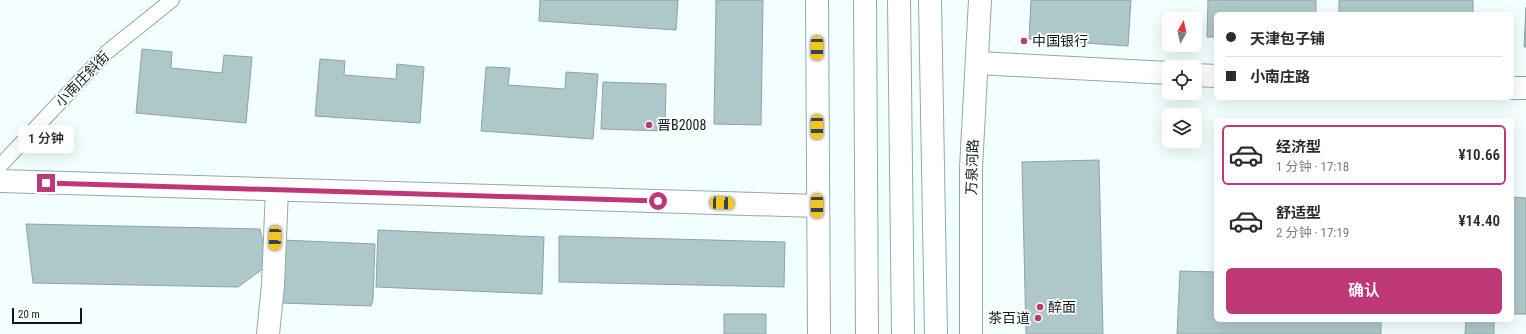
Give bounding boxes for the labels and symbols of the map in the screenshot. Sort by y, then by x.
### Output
north arrow [1162,12,1202,52]
place label: 中国银行 [1032,33,1088,49]
car [811,36,823,60]
marker: 中国银行 [1019,36,1029,46]
street label: 小南庄斜街 [52,48,112,110]
car [811,115,823,139]
place label: 晋B2008 [657,117,706,133]
marker: 晋B2008 [644,120,654,130]
callout: 1 分钟 [18,125,74,153]
street label: 万泉河路 [963,139,981,195]
route end [37,174,55,192]
route start [649,192,667,210]
car [811,194,823,218]
car [710,197,734,209]
car [269,226,281,250]
place label: 醉面 [1048,299,1076,315]
marker: 醉面 [1035,302,1045,312]
scale bar [12,306,82,325]
place label: 茶百道 [988,310,1030,326]
marker: 茶百道 [1033,313,1043,323]

